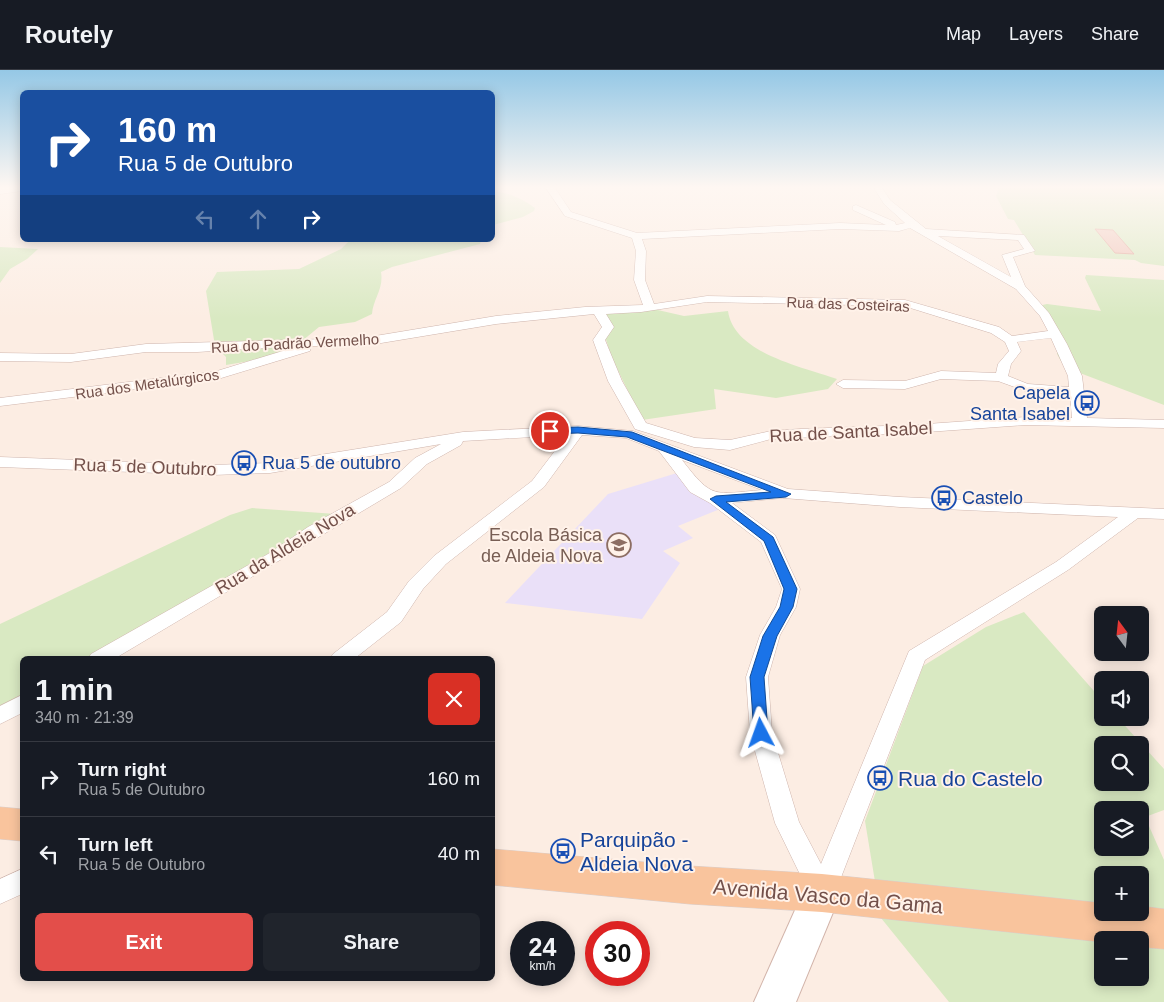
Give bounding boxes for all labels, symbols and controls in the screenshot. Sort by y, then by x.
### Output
text: Routely [25,21,113,48]
text: Map [946,24,981,44]
text: Layers [1009,24,1063,44]
text: Share [1091,24,1139,44]
icon: right [35,110,100,175]
text: 160 m [118,110,217,149]
text: Rua 5 de Outubro [118,151,293,176]
icon: left [191,205,219,233]
icon: ahead [244,205,272,233]
icon: right [297,205,325,233]
street label: Rua das Costeiras [786,293,910,315]
street label: Rua do Padrão Vermelho [210,330,380,356]
street label: Rua dos Metalúrgicos [74,365,220,403]
place label: Capela Santa Isabel [970,383,1071,424]
bus stop icon: Capela Santa Isabel [1074,390,1100,416]
pin [529,410,571,452]
icon: arrive [536,417,564,445]
street label: Rua de Santa Isabel [769,418,933,446]
bus stop icon: Rua 5 de outubro [231,450,257,476]
place label: Rua 5 de outubro [262,453,401,473]
street label: Rua 5 de Outubro [73,455,217,479]
bus stop icon: Castelo [931,485,957,511]
place label: Castelo [962,488,1023,508]
street label: Rua da Aldeia Nova [212,499,359,599]
place label: Escola Básica de Aldeia Nova [481,525,603,566]
school or university icon: Escola Básica de Aldeia Nova [606,532,632,558]
north arrow [1094,606,1149,661]
map controls [1094,606,1149,986]
button: sound [1094,671,1149,726]
text: 1 min [35,673,113,706]
button: close [428,673,480,725]
position arrow [734,706,786,758]
text: 340 m · 21:39 [35,709,134,726]
button: search [1094,736,1149,791]
text: Turn right [78,759,166,780]
icon: right [35,765,63,793]
bus stop icon: Rua do Castelo [867,765,893,791]
place label: Rua do Castelo [898,767,1043,790]
text: 160 m [427,768,480,789]
text: Rua 5 de Outubro [78,781,205,798]
button: layers [1094,801,1149,856]
place label: Parquipão - Aldeia Nova [580,828,694,875]
text: Turn left [78,834,153,855]
bus stop icon: Parquipão - Aldeia Nova [550,838,576,864]
icon: left [35,840,63,868]
text: 40 m [438,843,480,864]
text: Rua 5 de Outubro [78,856,205,873]
button: + [1094,866,1149,921]
street label: Avenida Vasco da Gama [712,875,944,918]
button: Exit [35,913,253,971]
button: Share [263,913,480,971]
speed limit sign: 30 [585,921,650,986]
button: − [1094,931,1149,986]
text: 24 [529,933,556,961]
text: km/h [529,959,556,973]

